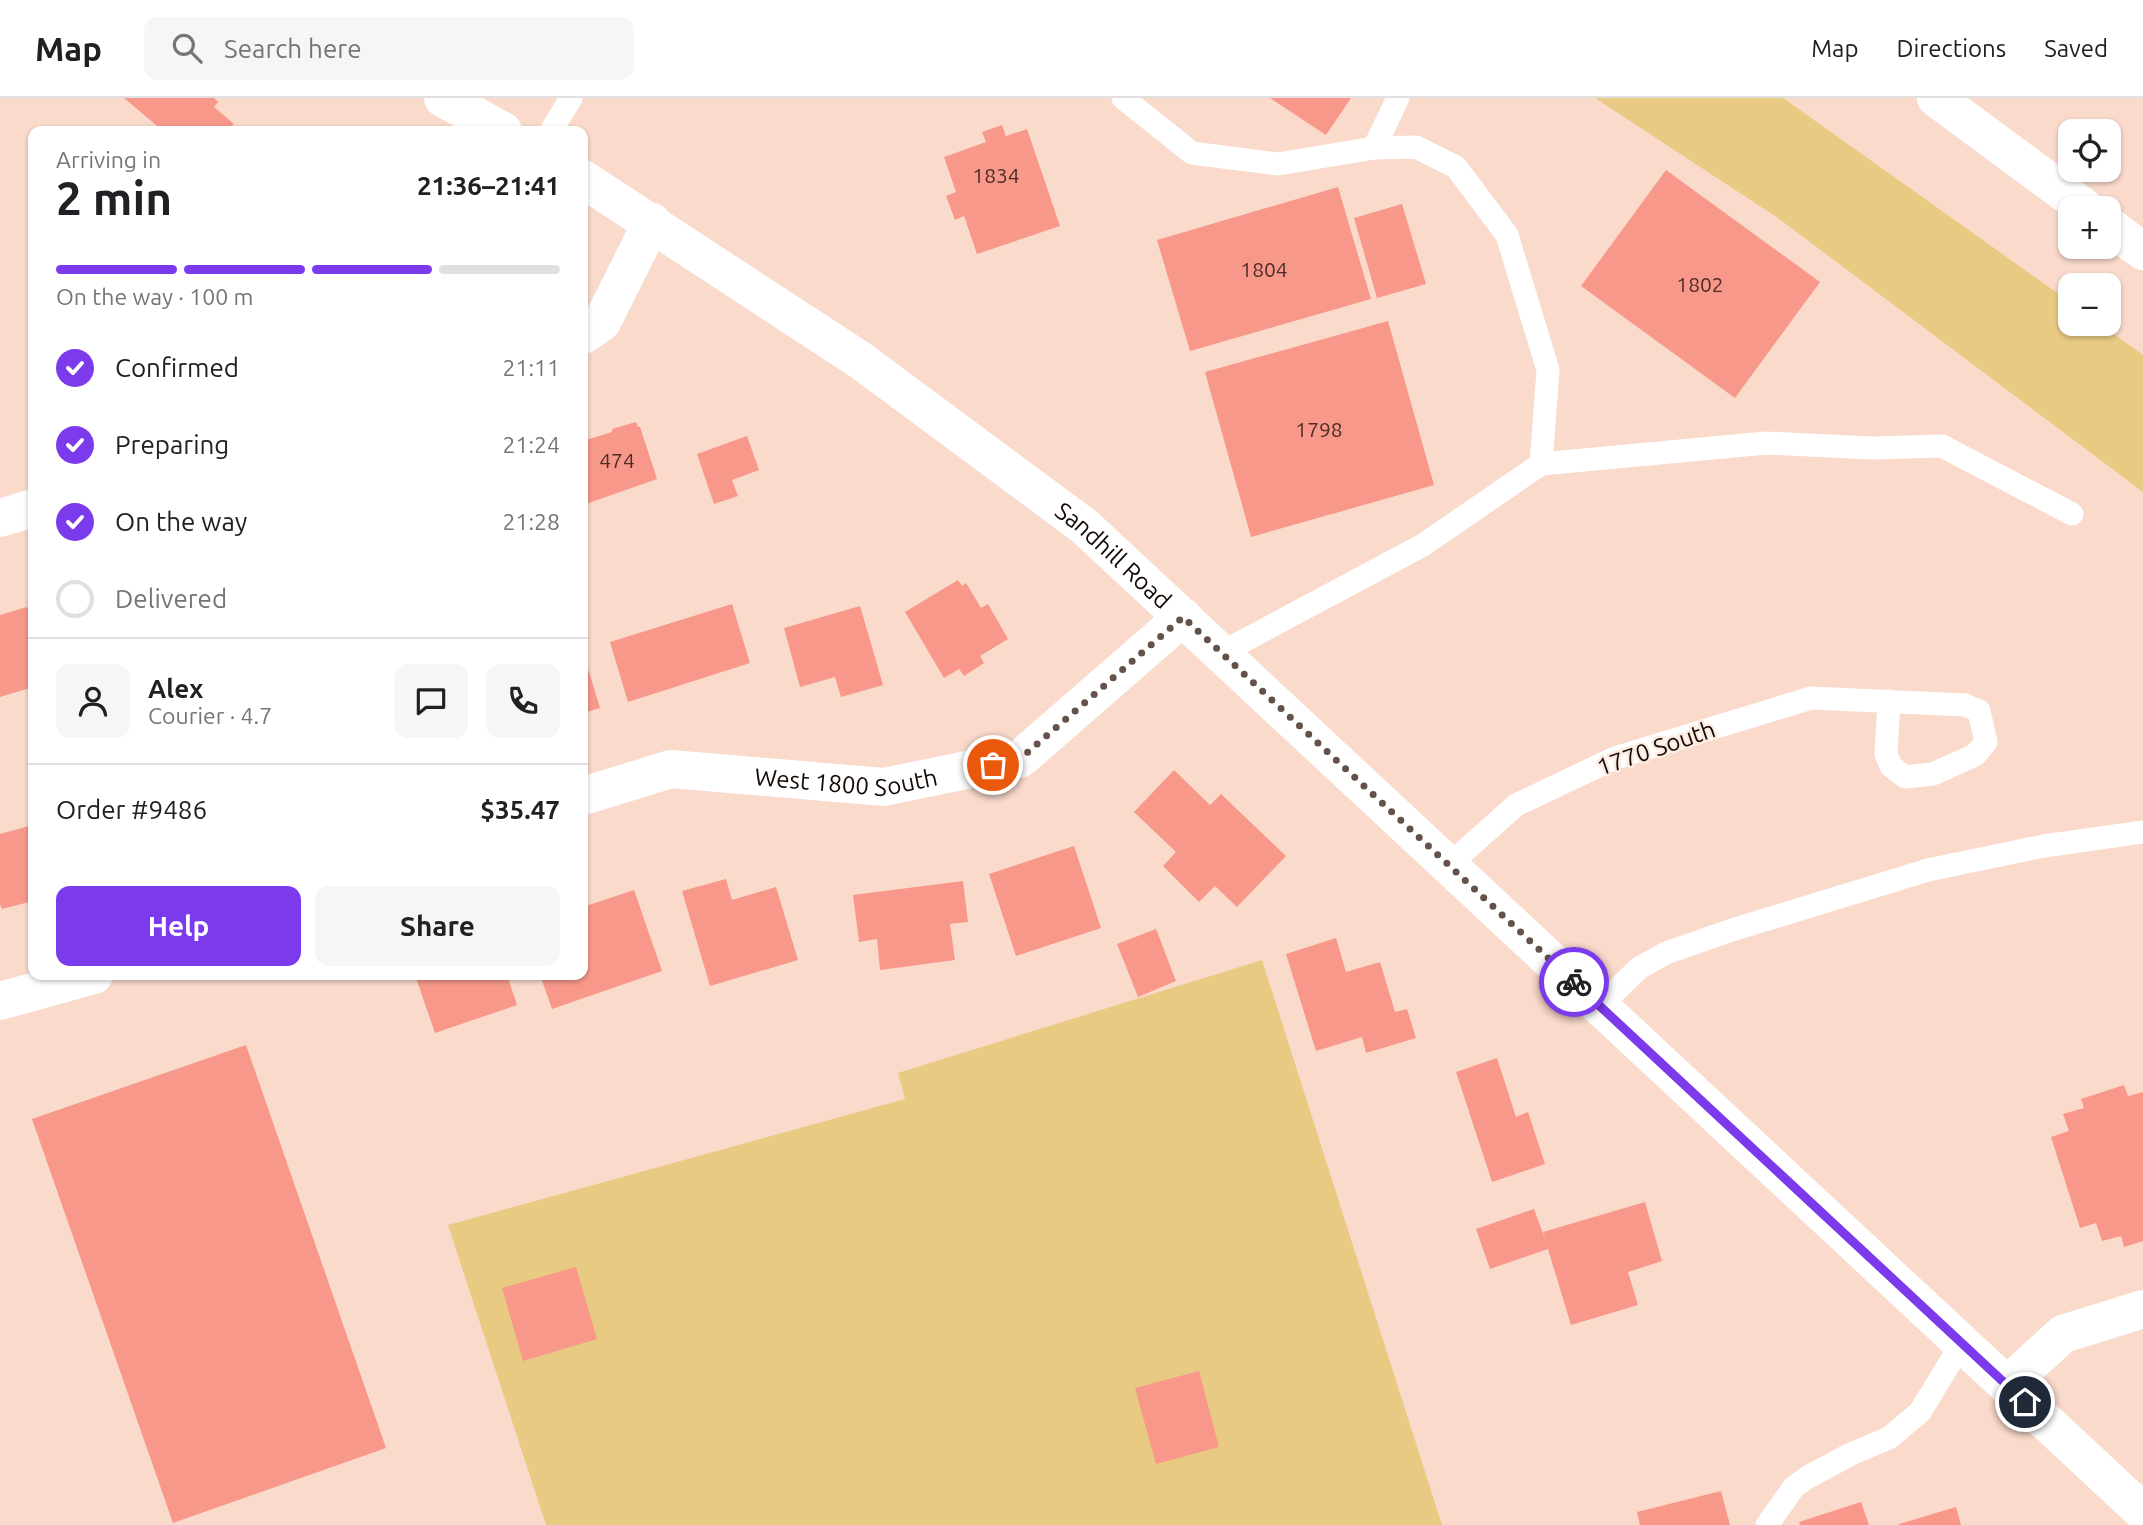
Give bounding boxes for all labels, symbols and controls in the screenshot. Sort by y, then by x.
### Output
search box [144,17,634,80]
icon: search [168,29,206,67]
text: Map [35,30,102,67]
text: Search here [224,34,362,63]
text: Map [1811,35,1858,62]
text: Directions [1896,35,2006,62]
text: Saved [2044,35,2108,62]
map controls [2058,119,2121,336]
button: locate [2058,119,2121,182]
text: Arriving in [56,147,161,172]
house number: 1834 [972,163,1020,187]
text: 21:36–21:41 [417,171,560,200]
text: 2 min [56,172,172,224]
button: + [2058,196,2121,259]
house number: 1804 [1240,257,1288,281]
house number: 1802 [1676,272,1724,296]
button: − [2058,273,2121,336]
text: On the way · 100 m [56,284,253,309]
icon: check [56,349,94,387]
text: Confirmed [115,353,239,382]
text: 21:11 [502,355,560,380]
house number: 1798 [1295,417,1343,441]
icon: check [56,426,94,464]
text: Preparing [115,430,229,459]
text: 21:24 [502,432,560,457]
house number: 474 [599,448,635,472]
street label: Sandhill Road [1051,496,1177,614]
icon: check [56,503,94,541]
text: On the way [115,507,247,536]
text: 21:28 [502,509,560,534]
text: Delivered [115,584,227,613]
button: person [56,664,130,738]
button: chat [394,664,468,738]
button: phone [486,664,560,738]
text: Alex [148,674,203,703]
text: Courier · 4.7 [148,703,272,728]
street label: 1770 South [1593,715,1719,781]
pin [963,735,1023,795]
icon: bag [974,746,1012,784]
street label: West 1800 South [754,763,940,801]
text: Order #9486 [56,795,207,824]
text: $35.47 [480,795,560,824]
button: Help [56,886,301,966]
button: Share [315,886,560,966]
courier [1539,947,1609,1017]
icon: bike [1555,963,1593,1001]
pin [1995,1372,2055,1432]
icon: home [2006,1383,2044,1421]

